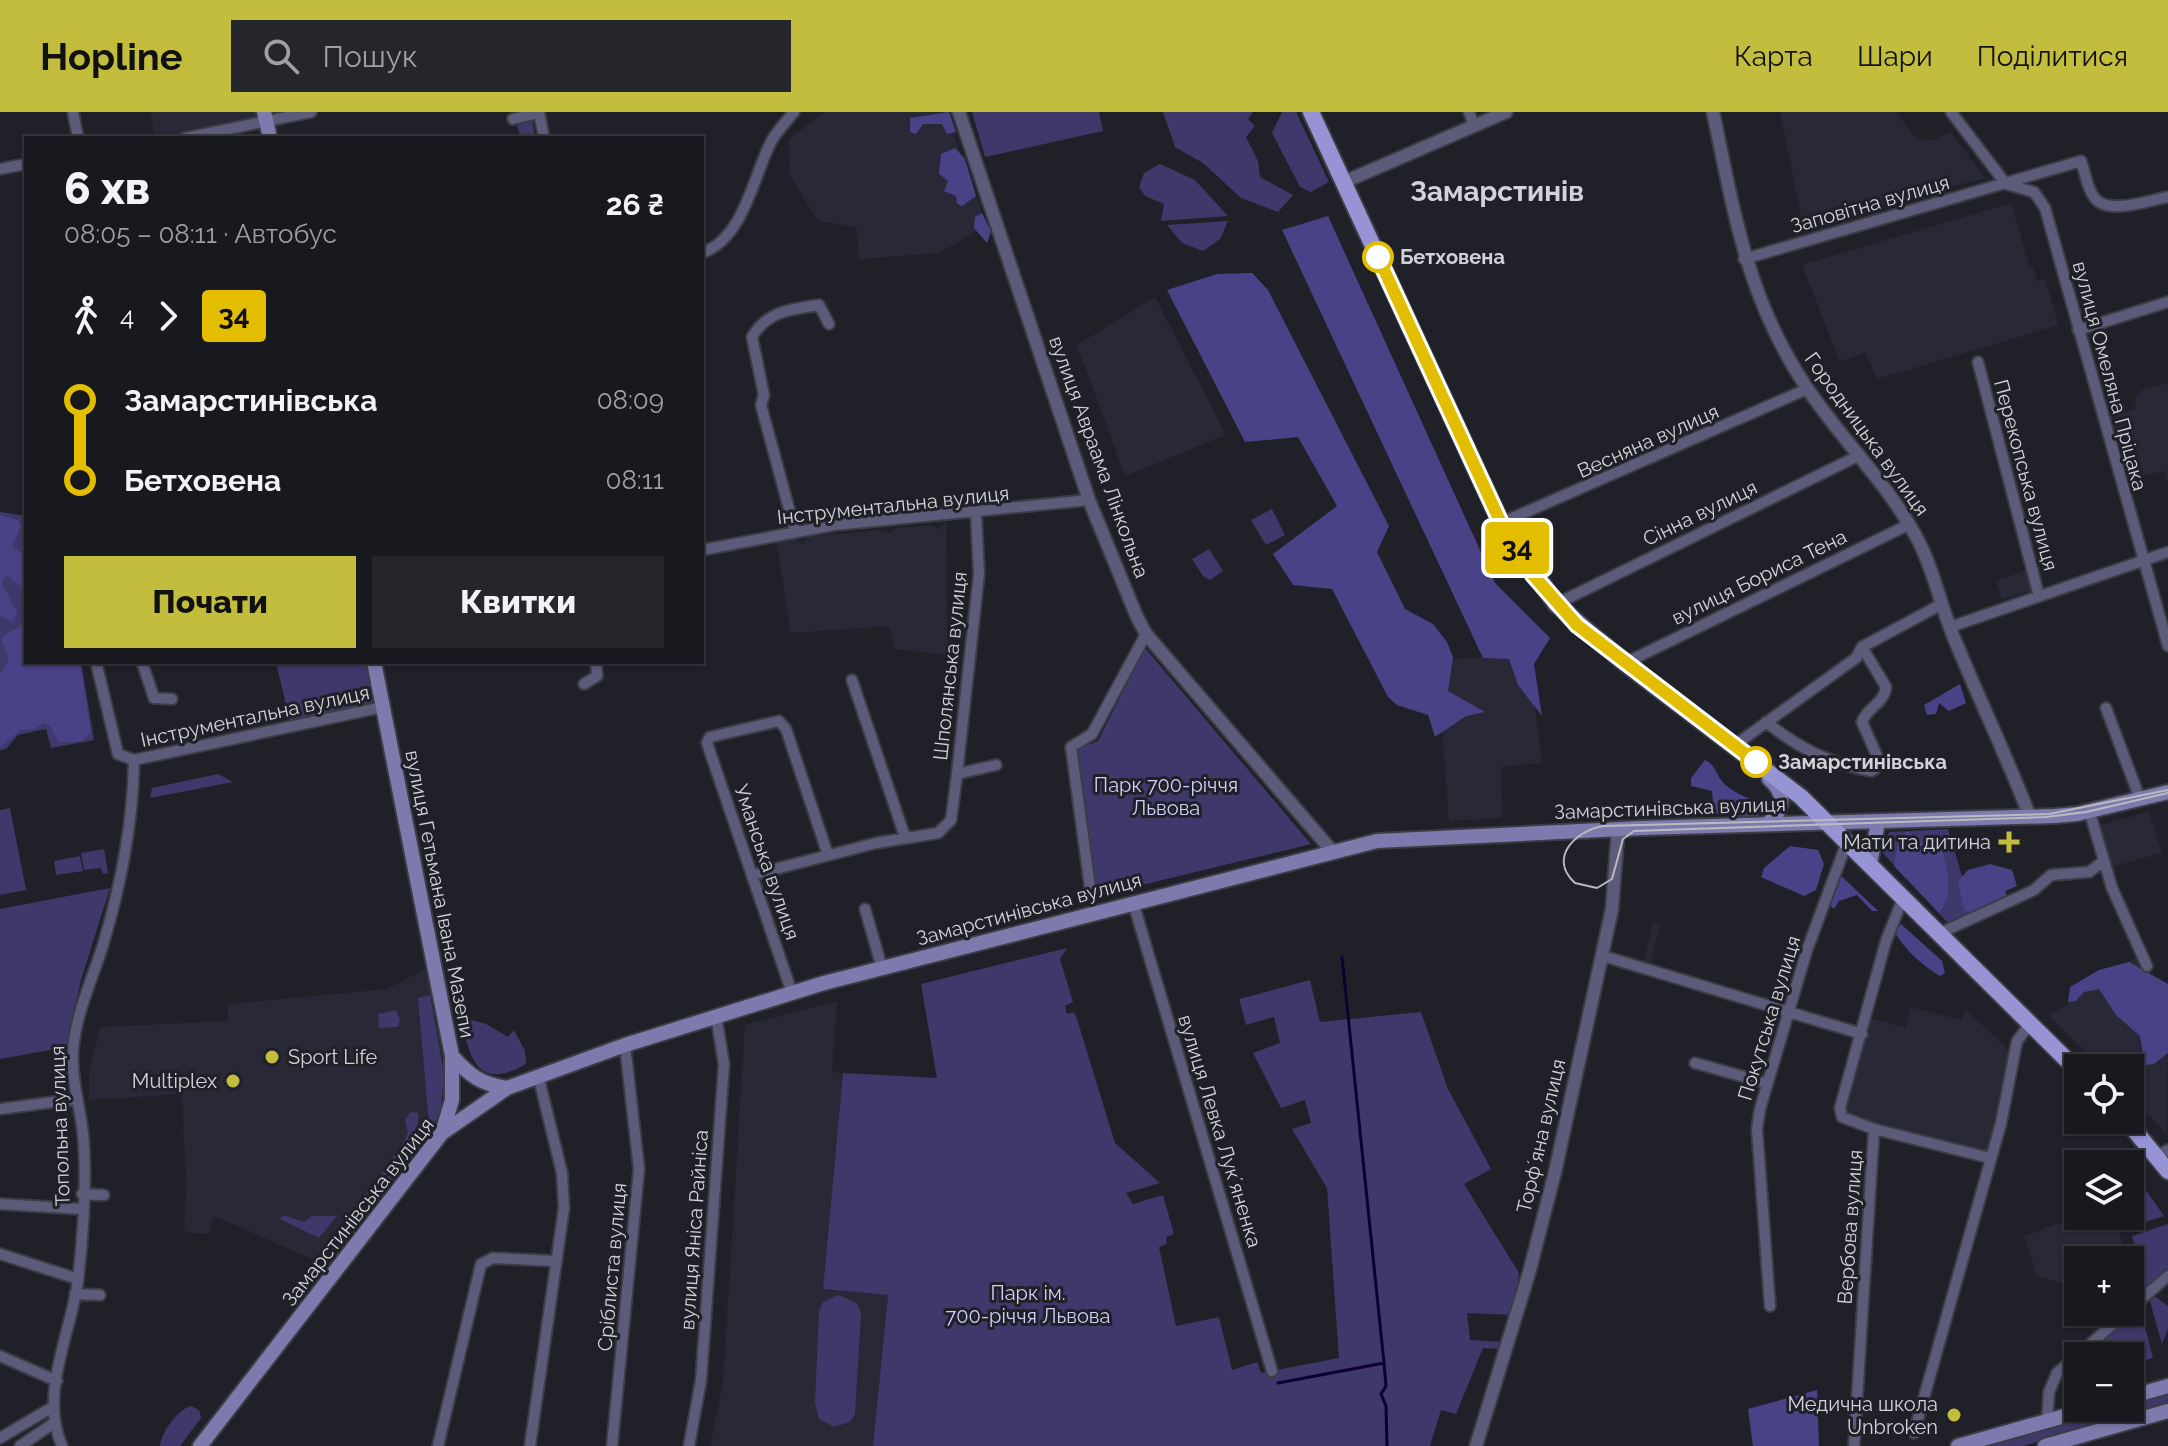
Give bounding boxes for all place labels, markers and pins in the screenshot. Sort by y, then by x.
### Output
marker: Бетховена [1363,242,1393,272]
place label: Бетховена [1400,245,1505,269]
marker: Замарстинівська [1741,747,1771,777]
place label: Замарстинівська [1778,750,1947,774]
place label: Мати та дитина [1843,830,1991,854]
marker: Мати та дитина [1998,831,2020,853]
place label: Sport Life [288,1045,377,1069]
marker: Sport Life [263,1048,281,1066]
place label: Multiplex [132,1069,217,1093]
marker: Multiplex [224,1072,242,1090]
place label: Медична школа Unbroken [1787,1392,1938,1439]
marker: Медична школа Unbroken [1945,1406,1963,1424]

